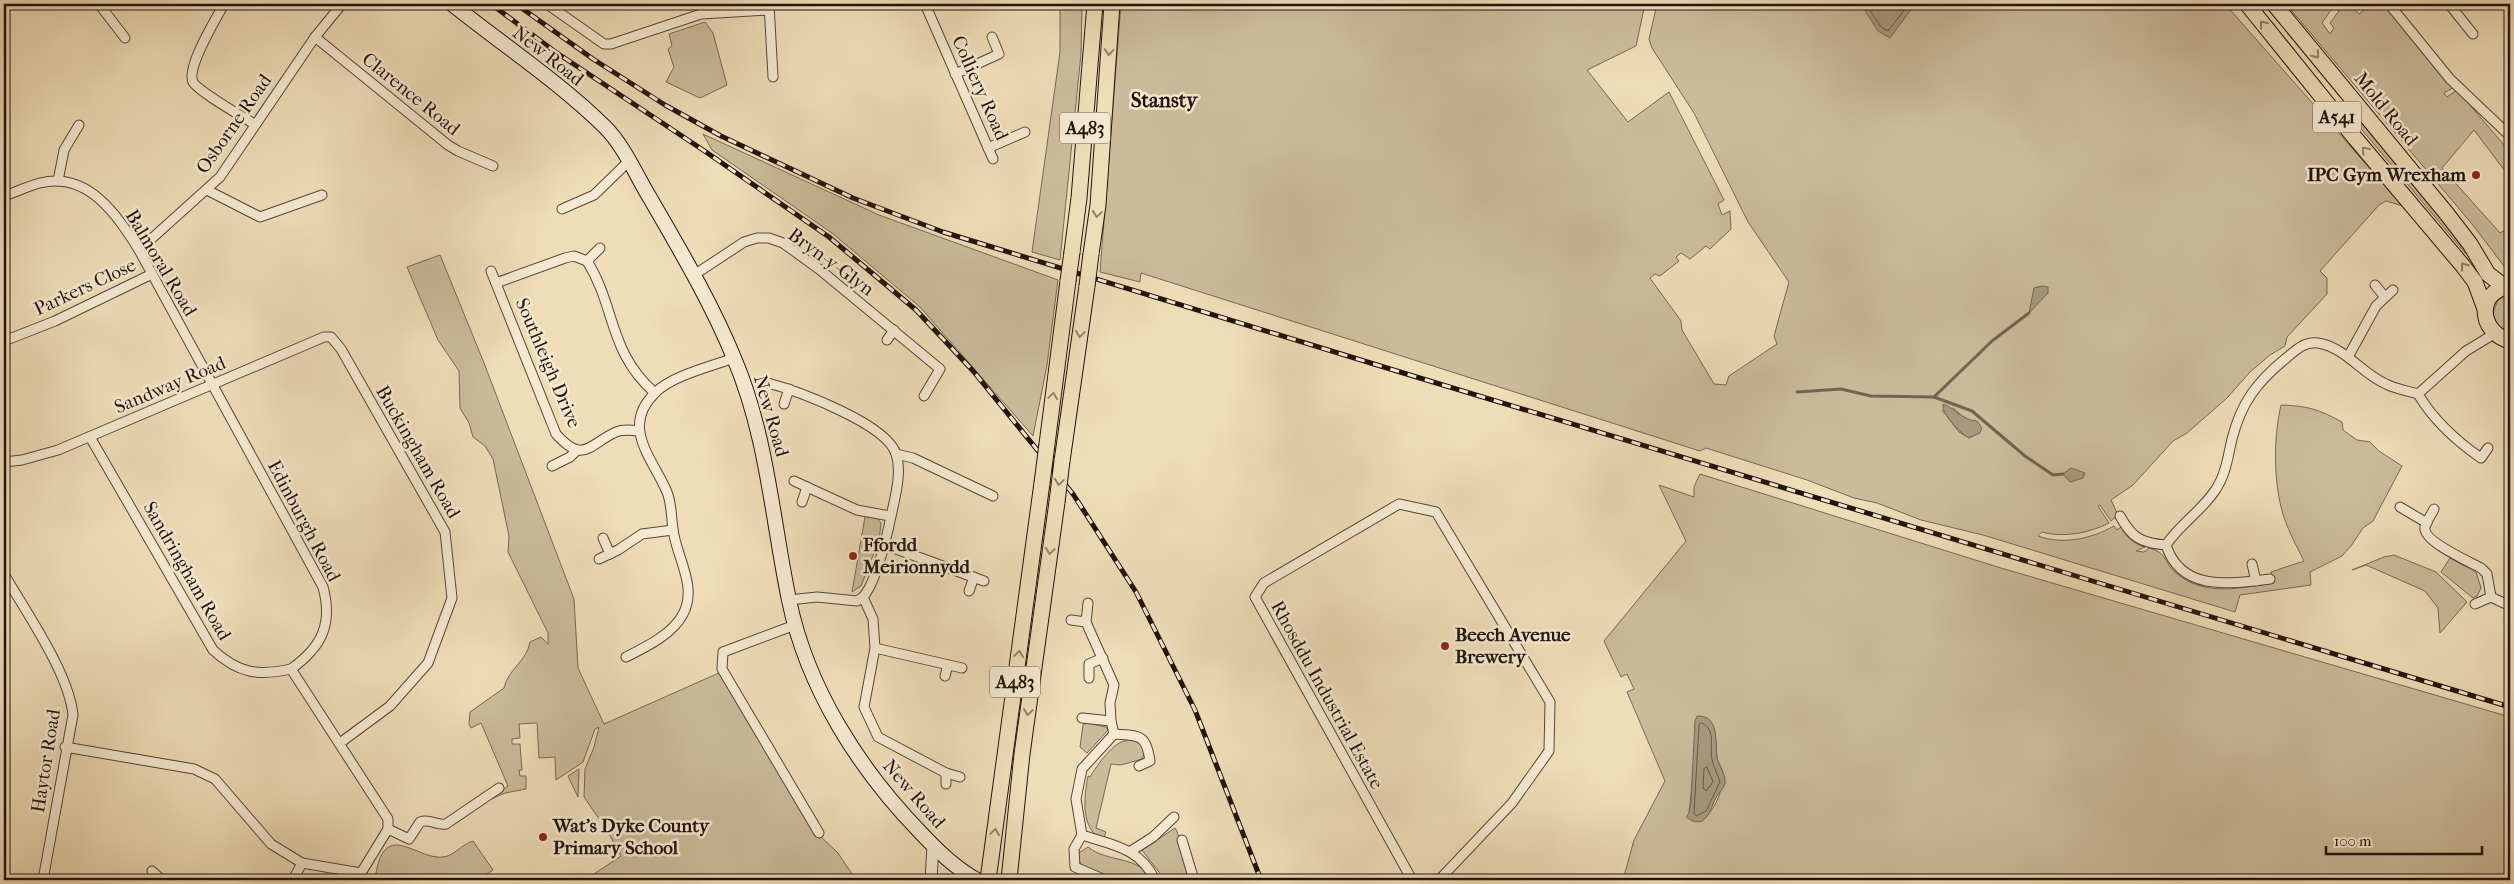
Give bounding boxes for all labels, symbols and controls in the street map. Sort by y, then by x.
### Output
one-way arrow [2260,21,2268,30]
street label: New Road [508,22,588,91]
street label: Colliery Road [947,32,1013,144]
street label: Clarence Road [358,48,465,140]
one-way arrow [1104,49,1115,57]
one-way arrow [2310,49,2318,58]
street label: Mold Road [2350,68,2423,151]
street label: Osborne Road [192,70,277,178]
district label: Stansty [1131,88,1199,112]
road number: A541 [2313,101,2361,132]
road number: A483 [1060,112,1110,144]
one-way arrow [2362,147,2371,156]
place label: IPC Gym Wrexham [2307,164,2466,186]
marker: IPC Gym Wrexham [2470,169,2482,181]
street label: Balmoral Road [121,206,202,321]
one-way arrow [1092,211,1103,219]
street label: Bryn-y-Glyn [784,223,878,301]
street label: Parkers Close [30,254,140,320]
one-way arrow [2461,263,2469,272]
street label: Southleigh Drive [511,295,585,431]
one-way arrow [1075,329,1085,338]
street label: Sandway Road [111,351,230,418]
street label: New Road [749,373,793,460]
street label: Buckingham Road [371,382,465,523]
one-way arrow [1048,392,1058,400]
street label: Edinburgh Road [263,457,346,586]
one-way arrow [1055,477,1065,486]
street label: Sandringham Road [138,498,236,645]
place label: Ffordd Meirionnydd [862,534,970,578]
one-way arrow [1045,547,1056,555]
marker: Ffordd Meirionnydd [847,550,859,562]
street label: Rhosddu Industrial Estate [1266,597,1388,793]
place label: Beech Avenue Brewery [1455,624,1571,668]
marker: Beech Avenue Brewery [1439,640,1451,652]
one-way arrow [1013,649,1024,657]
road number: A483 [990,666,1040,698]
street label: Haytor Road [27,707,65,814]
one-way arrow [1023,708,1034,716]
street label: New Road [878,755,950,833]
place label: Wat's Dyke County Primary School [552,815,710,859]
scale bar [2326,824,2483,856]
one-way arrow [989,828,1000,836]
marker: Wat's Dyke County Primary School [537,831,549,843]
text: 100 m [2334,832,2372,850]

